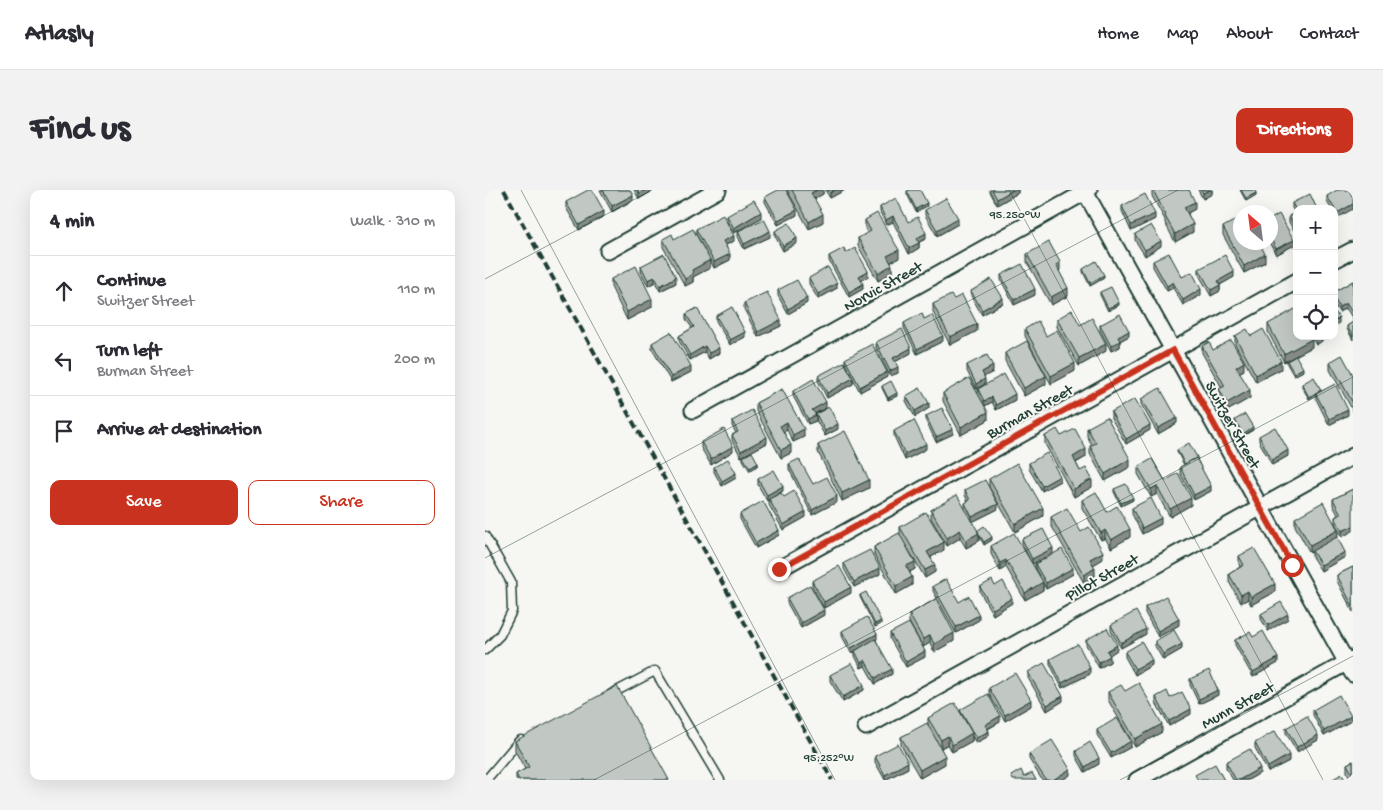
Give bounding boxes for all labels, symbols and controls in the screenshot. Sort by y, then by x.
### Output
text: Atlasly [25,20,94,49]
text: Home [1097,24,1139,45]
text: Map [1167,24,1198,45]
text: About [1226,24,1272,45]
text: Contact [1300,24,1358,45]
button: Directions [1236,108,1353,153]
text: Find us [30,110,130,151]
north arrow [1233,205,1278,250]
map controls [1293,205,1338,340]
button: + [1293,205,1338,250]
text: 95.250°W [989,209,1040,223]
text: 4 min [50,210,94,235]
text: Walk · 310 m [350,213,435,232]
button: − [1293,250,1338,295]
street label: Norvic Street [841,258,928,317]
text: Continue [97,270,166,293]
icon: ahead [50,277,78,305]
text: 110 m [398,281,435,300]
text: Switzer Street [97,293,194,312]
button: locate [1293,295,1338,340]
text: Turn left [97,340,161,363]
icon: left [50,347,78,375]
text: 200 m [394,351,435,370]
text: Burman Street [97,363,193,382]
street label: Switzer Street [1199,379,1264,474]
street label: Burman Street [983,381,1078,445]
icon: arrive [50,417,78,445]
text: Arrive at destination [97,419,261,442]
button: Save [50,480,238,525]
button: Share [248,480,435,525]
street label: Pillot Street [1062,550,1144,607]
route start [1281,554,1304,577]
route end [768,558,791,581]
street label: Munn Street [1199,679,1280,735]
text: 95.252°W [803,752,854,766]

